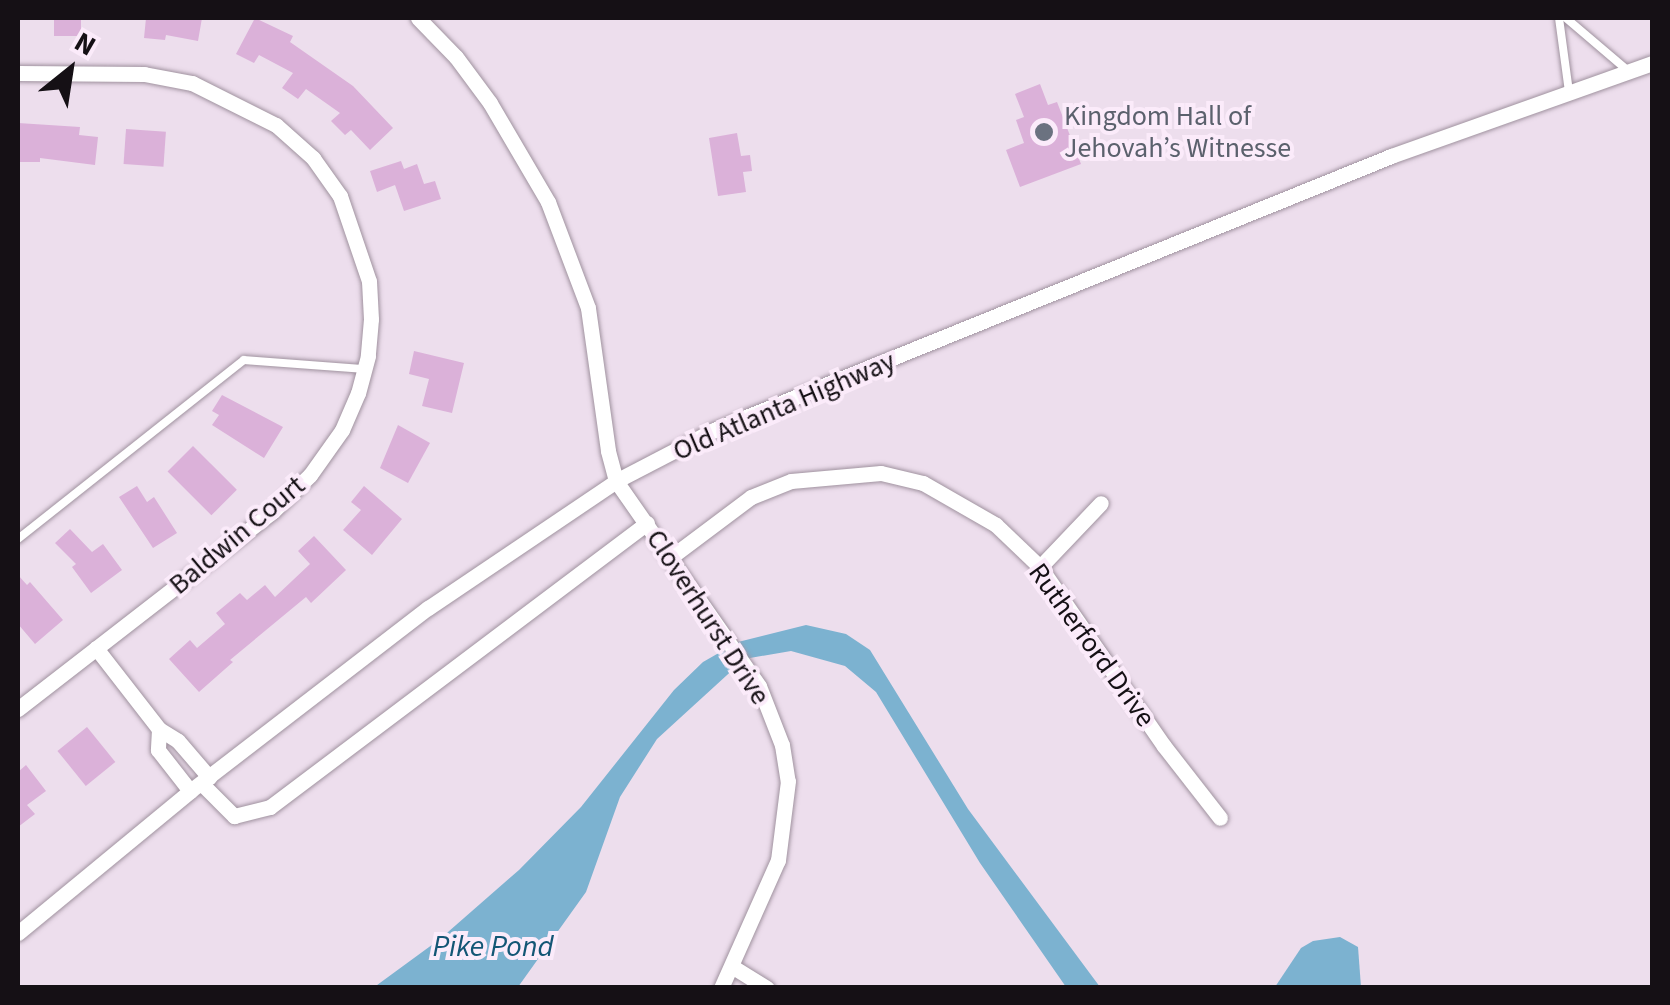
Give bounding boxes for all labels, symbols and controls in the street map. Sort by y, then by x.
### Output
north arrow [20,20,120,120]
text: N [67,22,103,66]
place label: Kingdom Hall of Jehovah’s Witnesse [1064,99,1291,165]
marker: Kingdom Hall of Jehovah’s Witnesse [1033,121,1055,143]
street label: Old Atlanta Highway [668,344,900,468]
street label: Baldwin Court [162,469,312,601]
street label: Cloverhurst Drive [639,523,777,711]
street label: Rutherford Drive [1021,557,1163,733]
water label: Pike Pond [433,929,553,965]

